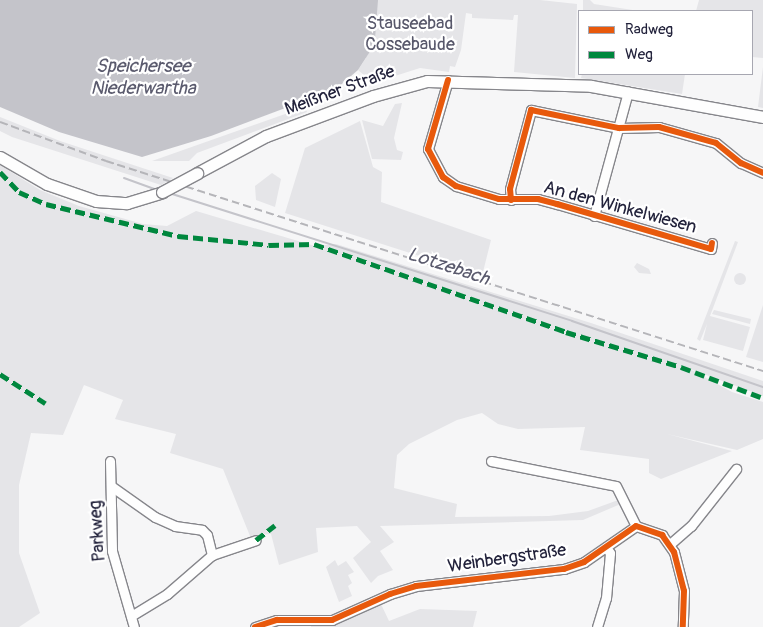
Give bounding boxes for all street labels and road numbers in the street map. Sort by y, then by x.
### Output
street label: Meißner Straße [282,61,398,121]
street label: An den Winkelwiesen [541,177,699,239]
street label: Parkweg [85,500,111,562]
street label: Weinbergstraße [446,540,568,578]

